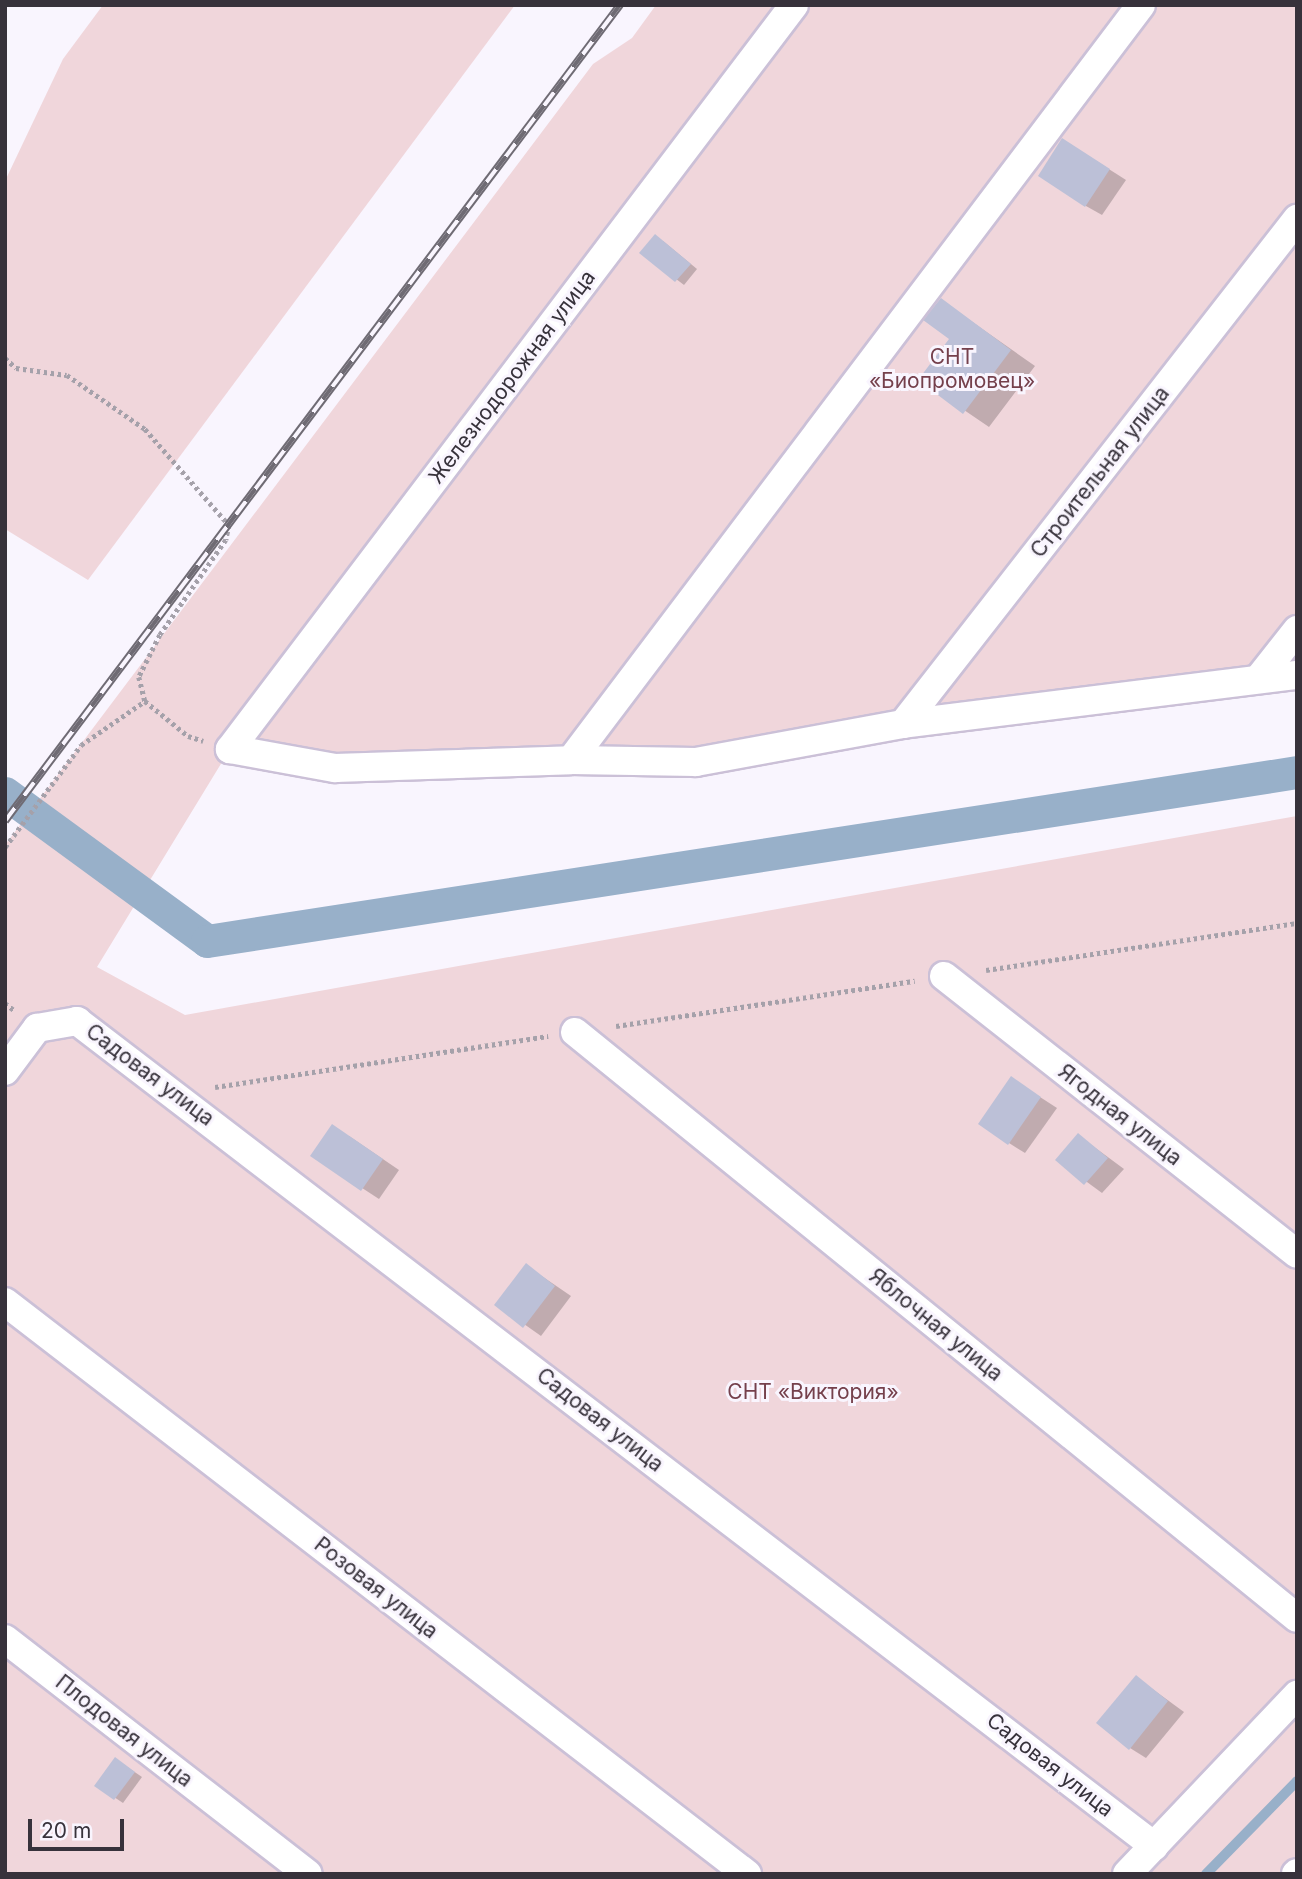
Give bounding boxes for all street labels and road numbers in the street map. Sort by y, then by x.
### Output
street label: Железнодорожная улица [423,265,601,489]
street label: Строительная улица [1025,381,1175,563]
street label: Садовая улица [81,1019,219,1131]
street label: Ягодная улица [1053,1059,1187,1171]
street label: Яблочная улица [864,1263,1008,1387]
street label: Садовая улица [532,1363,668,1477]
street label: Розовая улица [309,1532,443,1644]
street label: Плодовая улица [50,1670,198,1792]
street label: Садовая улица [982,1708,1118,1822]

